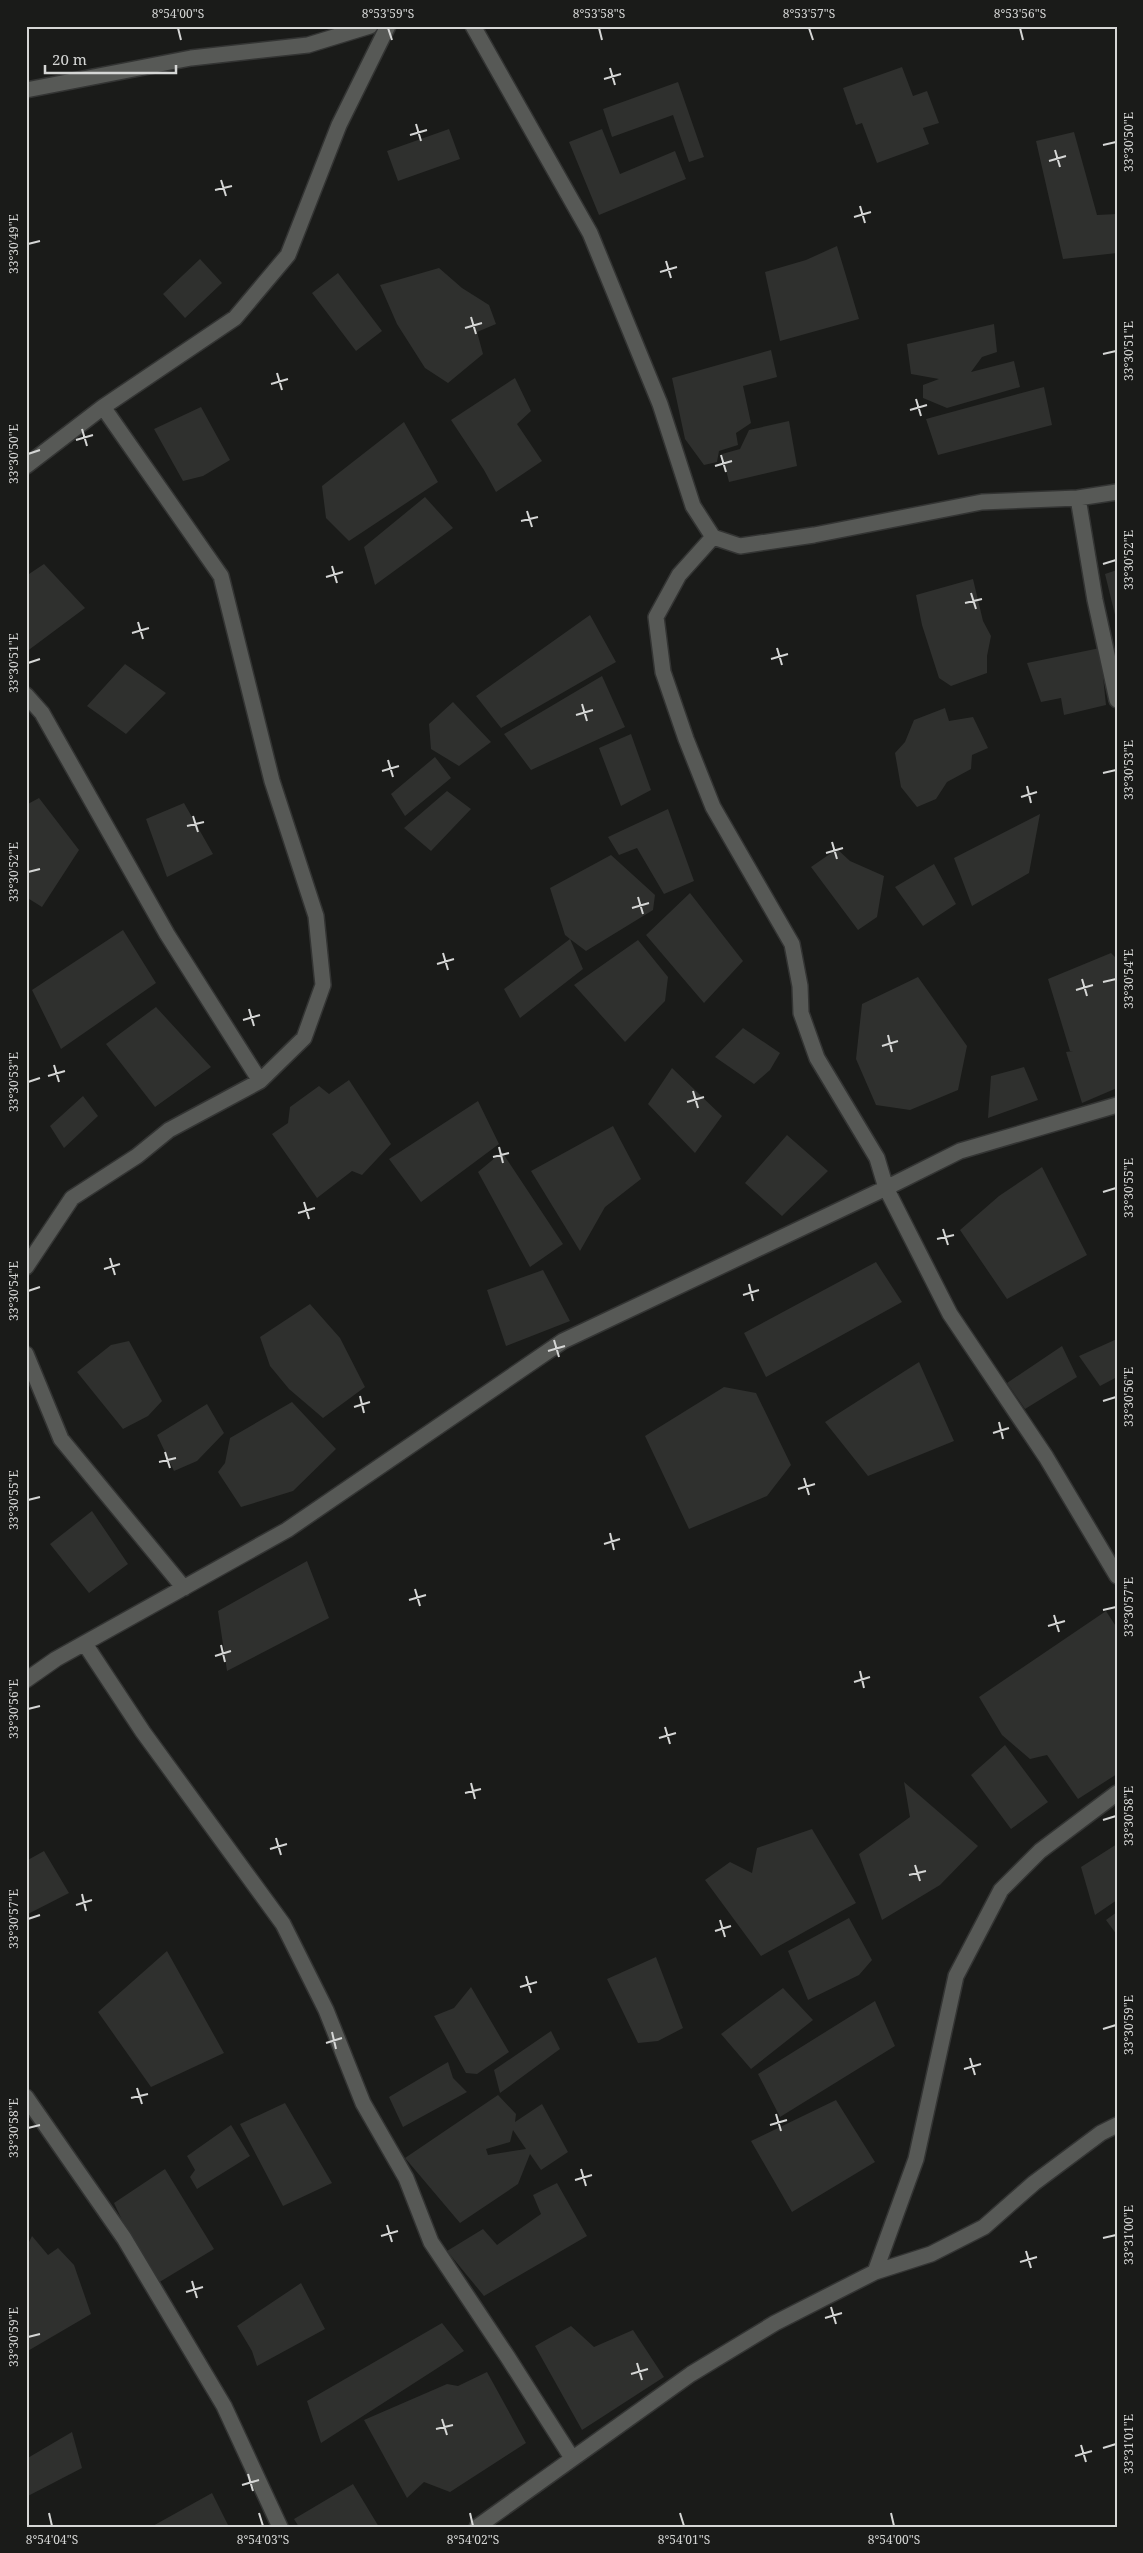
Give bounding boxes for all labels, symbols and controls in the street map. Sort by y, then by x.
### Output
text: 8°54'00"S [152,5,204,22]
text: 8°53'59"S [362,5,414,22]
text: 8°53'58"S [573,5,625,22]
text: 8°53'57"S [783,5,835,22]
text: 8°53'56"S [994,5,1046,22]
scale bar [45,42,176,74]
text: 20 m [52,49,87,69]
text: 33°30'50"E [1120,112,1137,172]
text: 33°30'49"E [5,214,22,274]
text: 33°30'51"E [1120,321,1137,381]
text: 33°30'50"E [5,424,22,484]
text: 33°30'52"E [1120,530,1137,590]
text: 33°30'51"E [5,633,22,693]
text: 33°30'53"E [1120,740,1137,800]
text: 33°30'52"E [5,842,22,902]
text: 33°30'54"E [1120,949,1137,1009]
text: 33°30'53"E [5,1052,22,1112]
text: 33°30'55"E [1120,1158,1137,1218]
text: 33°30'54"E [5,1261,22,1321]
text: 33°30'56"E [1120,1367,1137,1427]
text: 33°30'55"E [5,1470,22,1530]
text: 33°30'57"E [1120,1577,1137,1637]
text: 33°30'56"E [5,1679,22,1739]
text: 33°30'58"E [1120,1786,1137,1846]
text: 33°30'57"E [5,1889,22,1949]
text: 33°30'59"E [1120,1995,1137,2055]
text: 33°30'58"E [5,2098,22,2158]
text: 33°31'00"E [1120,2205,1137,2265]
text: 33°30'59"E [5,2307,22,2367]
text: 33°31'01"E [1120,2414,1137,2474]
text: 8°54'04"S [26,2531,78,2548]
text: 8°54'03"S [237,2531,289,2548]
text: 8°54'02"S [447,2531,499,2548]
text: 8°54'01"S [658,2531,710,2548]
text: 8°54'00"S [868,2531,920,2548]

